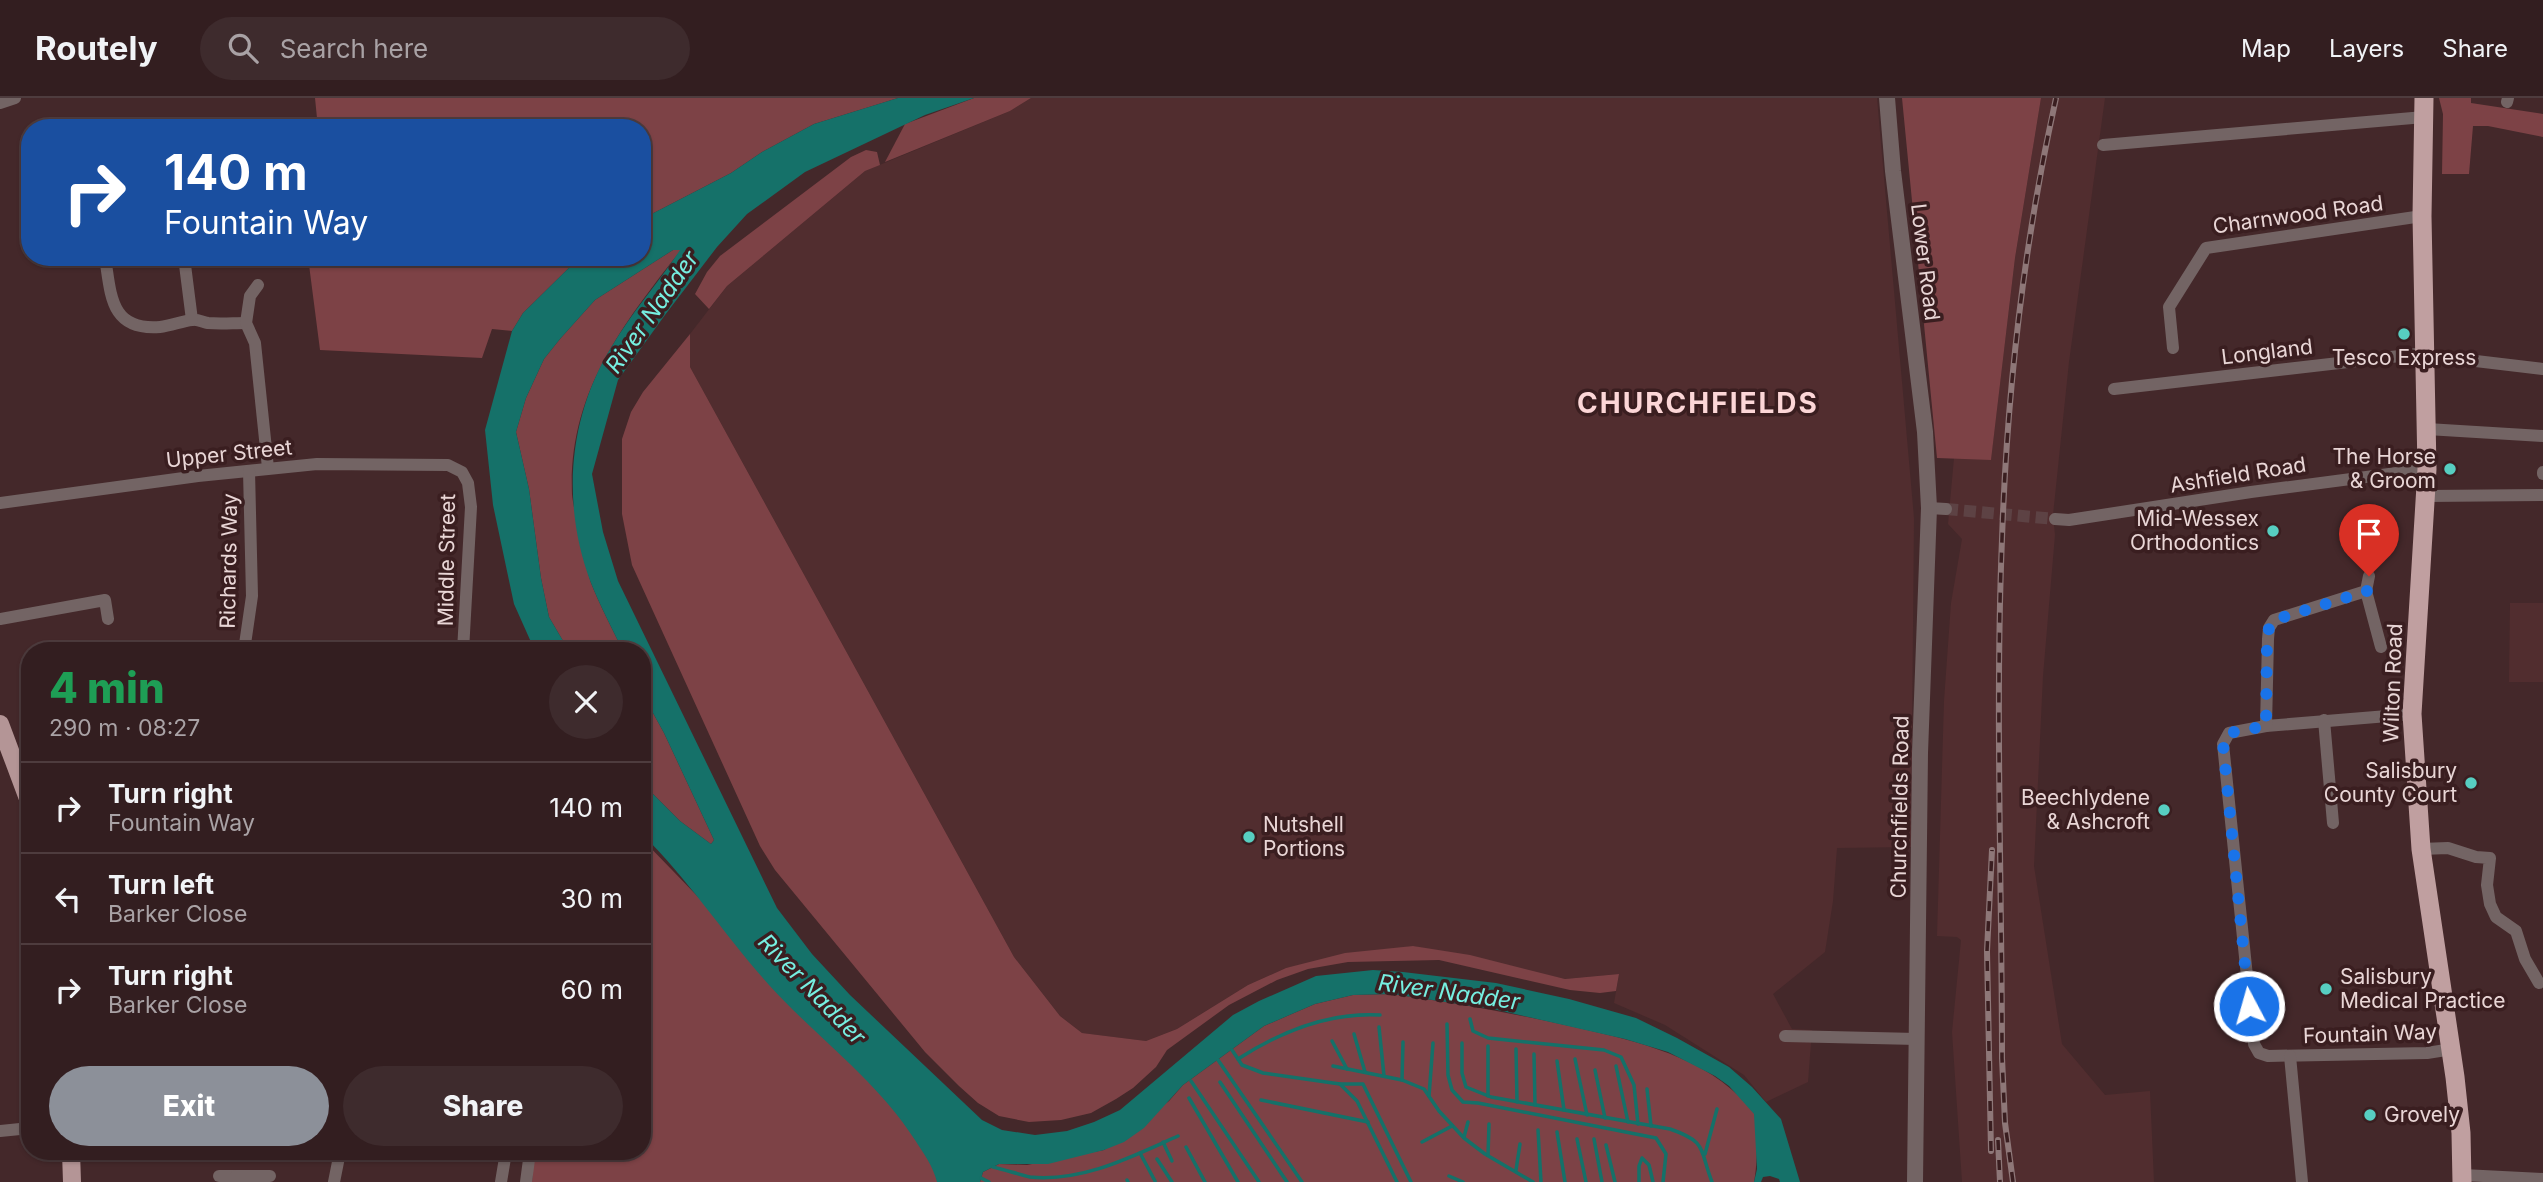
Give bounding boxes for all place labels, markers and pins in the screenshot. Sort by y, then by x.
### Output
marker: Tesco Express [2396,326,2412,342]
place label: Tesco Express [2332,345,2476,370]
place label: The Horse & Groom [2332,444,2436,493]
marker: The Horse & Groom [2442,461,2458,477]
pin [2339,504,2399,576]
place label: Mid-Wessex Orthodontics [2130,506,2259,555]
marker: Mid-Wessex Orthodontics [2265,523,2281,539]
place label: Salisbury County Court [2324,758,2457,807]
marker: Salisbury County Court [2463,775,2479,791]
place label: Beechlydene & Ashcroft [2021,785,2150,834]
marker: Beechlydene & Ashcroft [2156,802,2172,818]
place label: Nutshell Portions [1263,812,1345,861]
marker: Nutshell Portions [1241,829,1257,845]
place label: Salisbury Medical Practice [2340,964,2505,1013]
marker: Salisbury Medical Practice [2318,981,2334,997]
place label: Grovely [2384,1102,2460,1127]
marker: Grovely [2362,1107,2378,1123]

